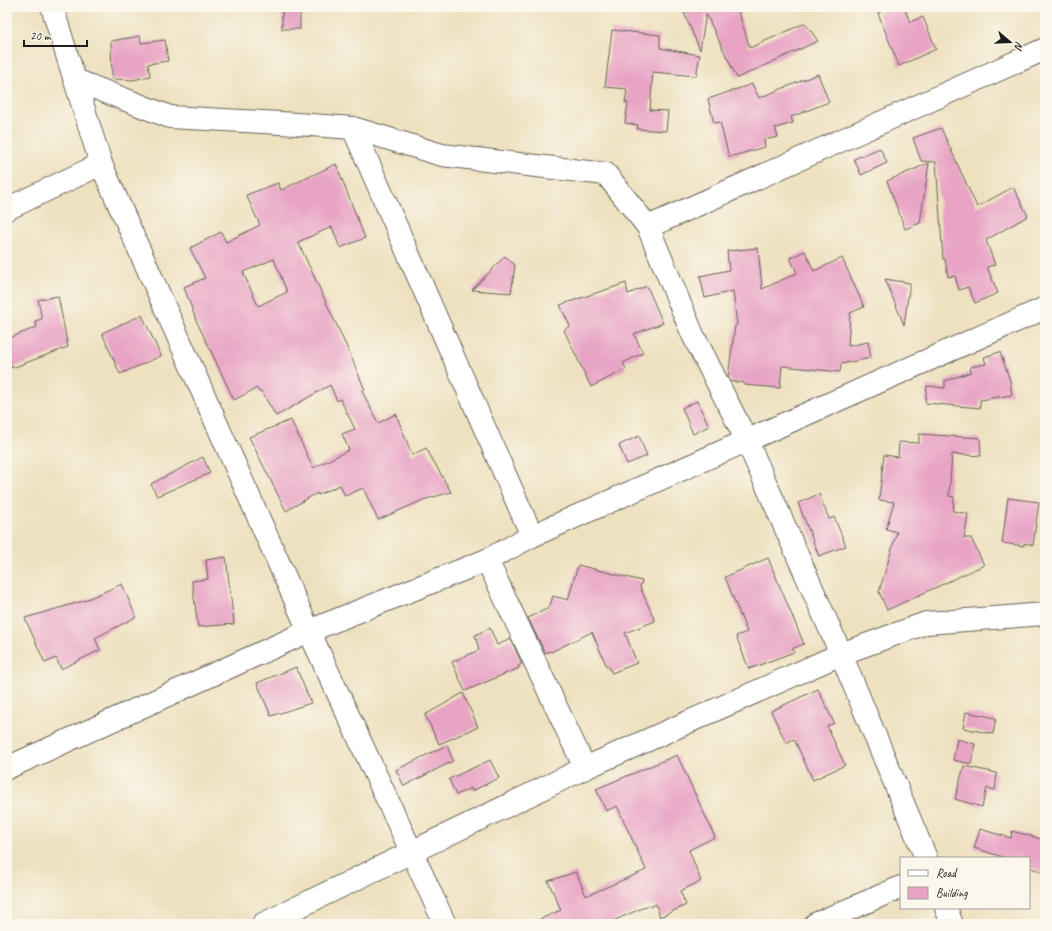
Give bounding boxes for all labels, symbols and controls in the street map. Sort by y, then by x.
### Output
scale bar [24,22,87,48]
north arrow [990,22,1030,62]
text: 20 m [30,28,52,44]
text: N [1011,40,1027,53]
legend [900,857,1030,909]
text: Road [936,865,958,881]
text: Building [936,885,968,901]

